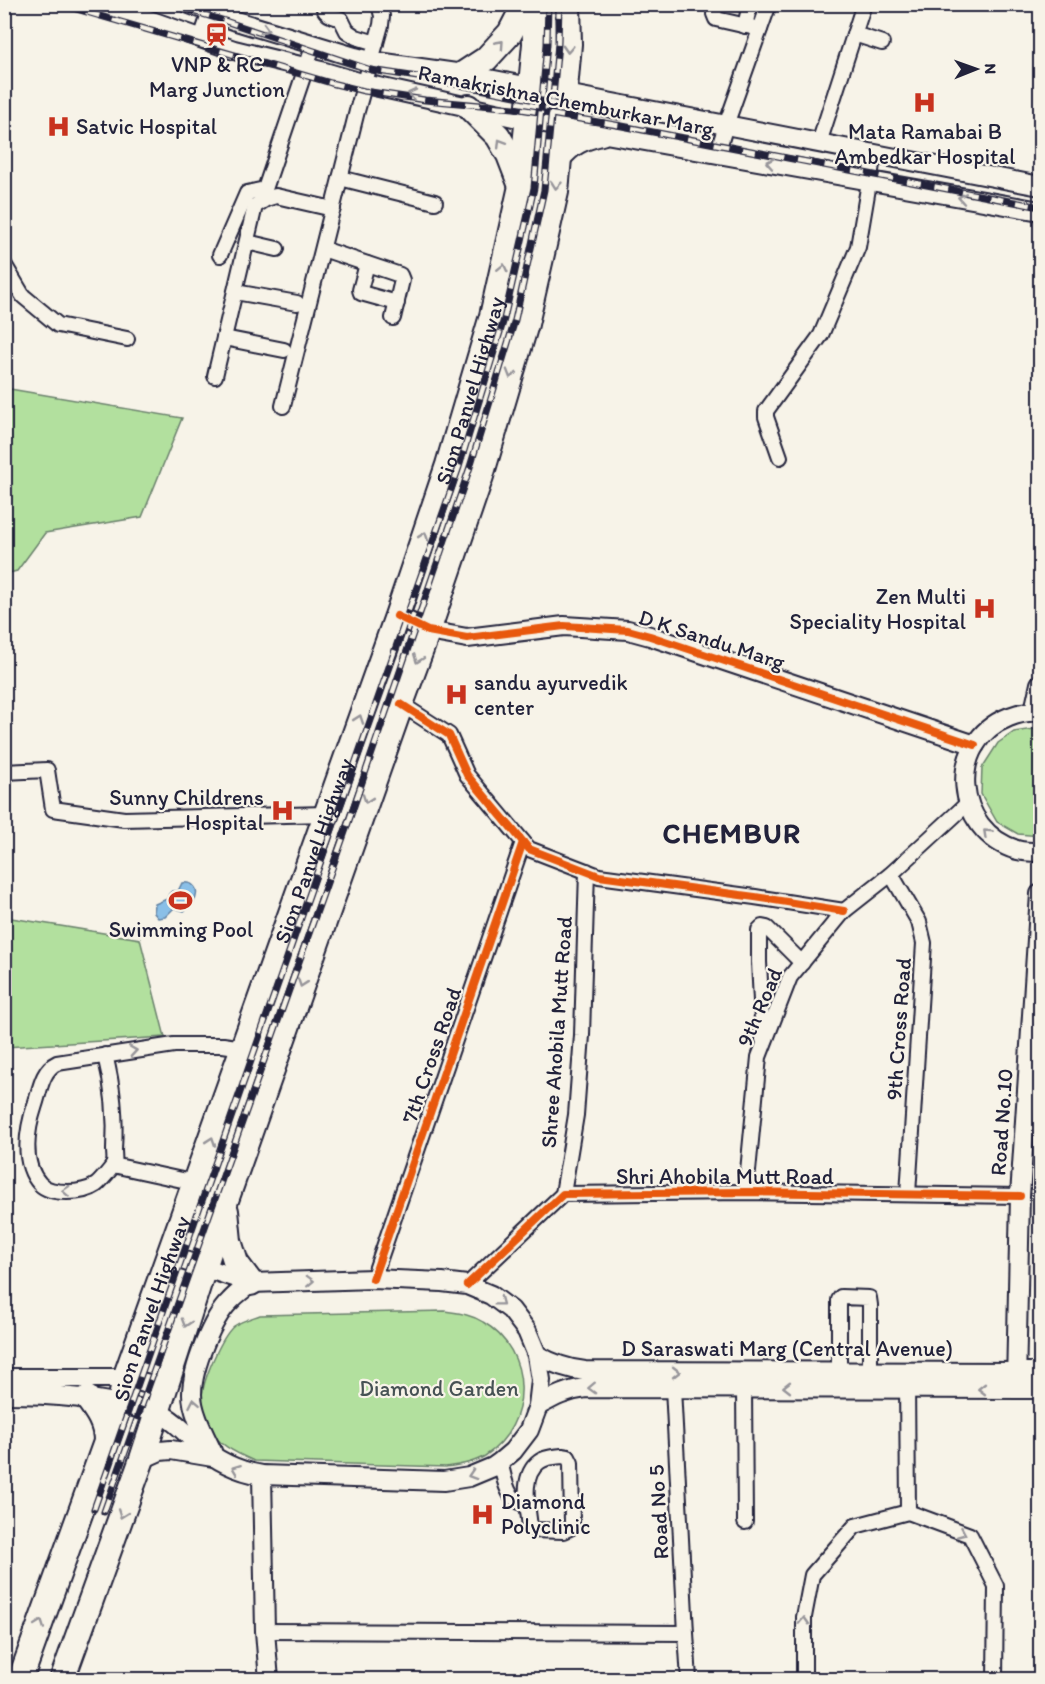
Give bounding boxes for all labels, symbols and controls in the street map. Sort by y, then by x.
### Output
station icon: VNP & RC Marg Junction [204,22,230,48]
one-way arrow [259,22,270,34]
north arrow [946,39,1006,99]
one-way arrow [493,40,504,51]
one-way arrow [562,44,575,54]
place label: VNP & RC Marg Junction [149,51,286,103]
street label: Ramakrishna Chemburkar Marg [416,59,717,143]
text: N [981,63,1000,74]
one-way arrow [407,89,417,102]
hospital icon: Mata Ramabai B Ambedkar Hospital [912,89,938,115]
hospital icon: Satvic Hospital [45,113,71,139]
place label: Satvic Hospital [76,113,217,140]
place label: Mata Ramabai B Ambedkar Hospital [835,118,1015,170]
one-way arrow [497,139,509,149]
one-way arrow [766,158,775,170]
one-way arrow [550,180,563,189]
one-way arrow [958,192,967,204]
one-way arrow [495,263,508,273]
street label: Sion Panvel Highway [429,293,510,488]
one-way arrow [506,368,518,379]
one-way arrow [417,531,430,542]
place label: Zen Multi Speciality Hospital [790,583,966,635]
hospital icon: Zen Multi Speciality Hospital [971,596,997,622]
street label: D K Sandu Marg [635,603,789,676]
one-way arrow [412,653,425,664]
place label: sandu ayurvedik center [474,669,628,721]
hospital icon: sandu ayurvedik center [443,682,469,708]
one-way arrow [352,714,365,725]
street label: Sion Panvel Highway [268,754,359,947]
place label: Sunny Childrens Hospital [109,784,264,836]
one-way arrow [362,793,375,804]
hospital icon: Sunny Childrens Hospital [269,797,295,823]
district label: CHEMBUR [663,816,801,850]
one-way arrow [984,829,994,840]
sports icon: Swimming Pool [168,887,194,913]
street label: Shree Ahobila Mutt Road [535,915,578,1149]
place label: Swimming Pool [109,916,253,943]
street label: 9th Cross Road [880,957,917,1101]
street label: 9th Road [731,964,788,1051]
one-way arrow [297,977,310,988]
street label: 7th Cross Road [396,983,467,1127]
one-way arrow [128,1045,137,1057]
street label: Road No.10 [984,1067,1019,1177]
one-way arrow [203,1136,216,1147]
street label: Shri Ahobila Mutt Road [616,1163,834,1190]
one-way arrow [61,1185,70,1198]
street label: Sion Panvel Highway [108,1212,196,1404]
one-way arrow [305,1275,314,1287]
one-way arrow [494,1294,505,1305]
one-way arrow [181,1317,193,1328]
street label: D Saraswati Marg (Central Avenue) [621,1335,953,1362]
one-way arrow [672,1366,681,1378]
park label: Diamond Garden [359,1375,519,1402]
one-way arrow [783,1381,792,1394]
one-way arrow [588,1382,597,1394]
one-way arrow [978,1382,987,1395]
one-way arrow [188,1399,201,1409]
one-way arrow [232,1464,243,1476]
street label: Road No 5 [643,1464,674,1560]
one-way arrow [467,1468,478,1480]
place label: Diamond Polyclinic [501,1488,591,1540]
hospital icon: Diamond Polyclinic [470,1501,496,1527]
one-way arrow [116,1508,129,1519]
one-way arrow [956,1525,967,1537]
one-way arrow [798,1617,811,1626]
one-way arrow [33,1620,45,1631]

